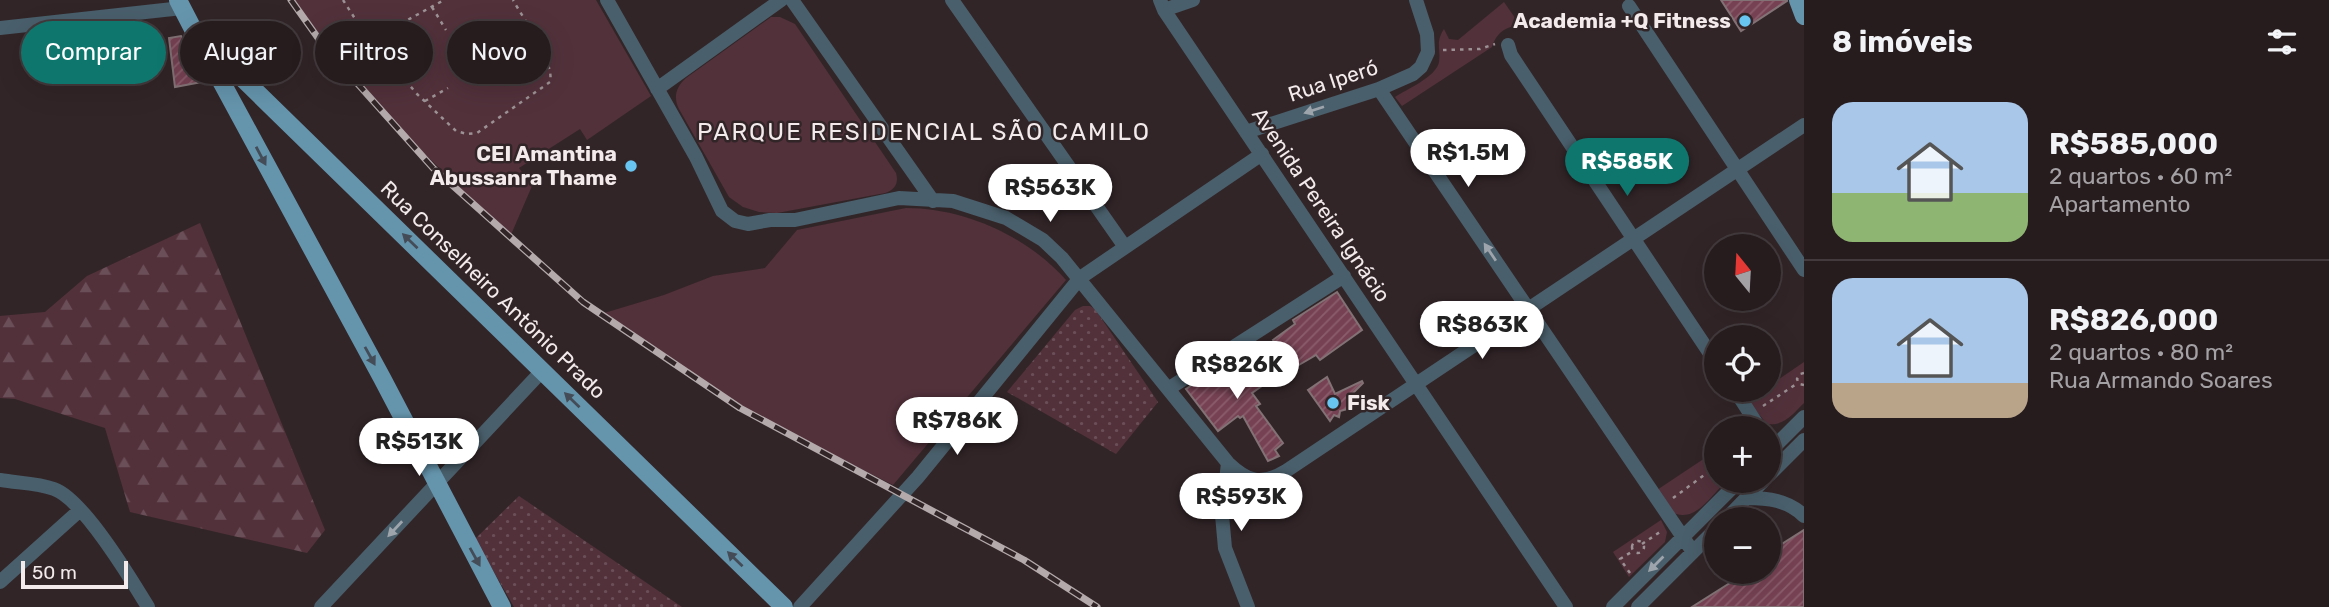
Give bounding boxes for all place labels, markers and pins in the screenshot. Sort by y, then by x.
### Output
place label: Academia +Q Fitness [1513,8,1731,33]
marker: Academia +Q Fitness [1737,13,1753,29]
pin: R$1.5M [1411,130,1525,189]
pin: R$585K [1570,138,1684,198]
place label: CEI Amantina Abussanra Thame [430,141,617,190]
marker: CEI Amantina Abussanra Thame [623,158,639,174]
pin: R$563K [993,164,1107,224]
pin: R$863K [1425,302,1539,361]
pin: R$826K [1180,342,1294,401]
place label: Fisk [1347,390,1391,415]
marker: Fisk [1325,395,1341,411]
pin: R$786K [900,398,1014,457]
pin: R$513K [362,419,476,478]
pin: R$593K [1184,474,1298,533]

